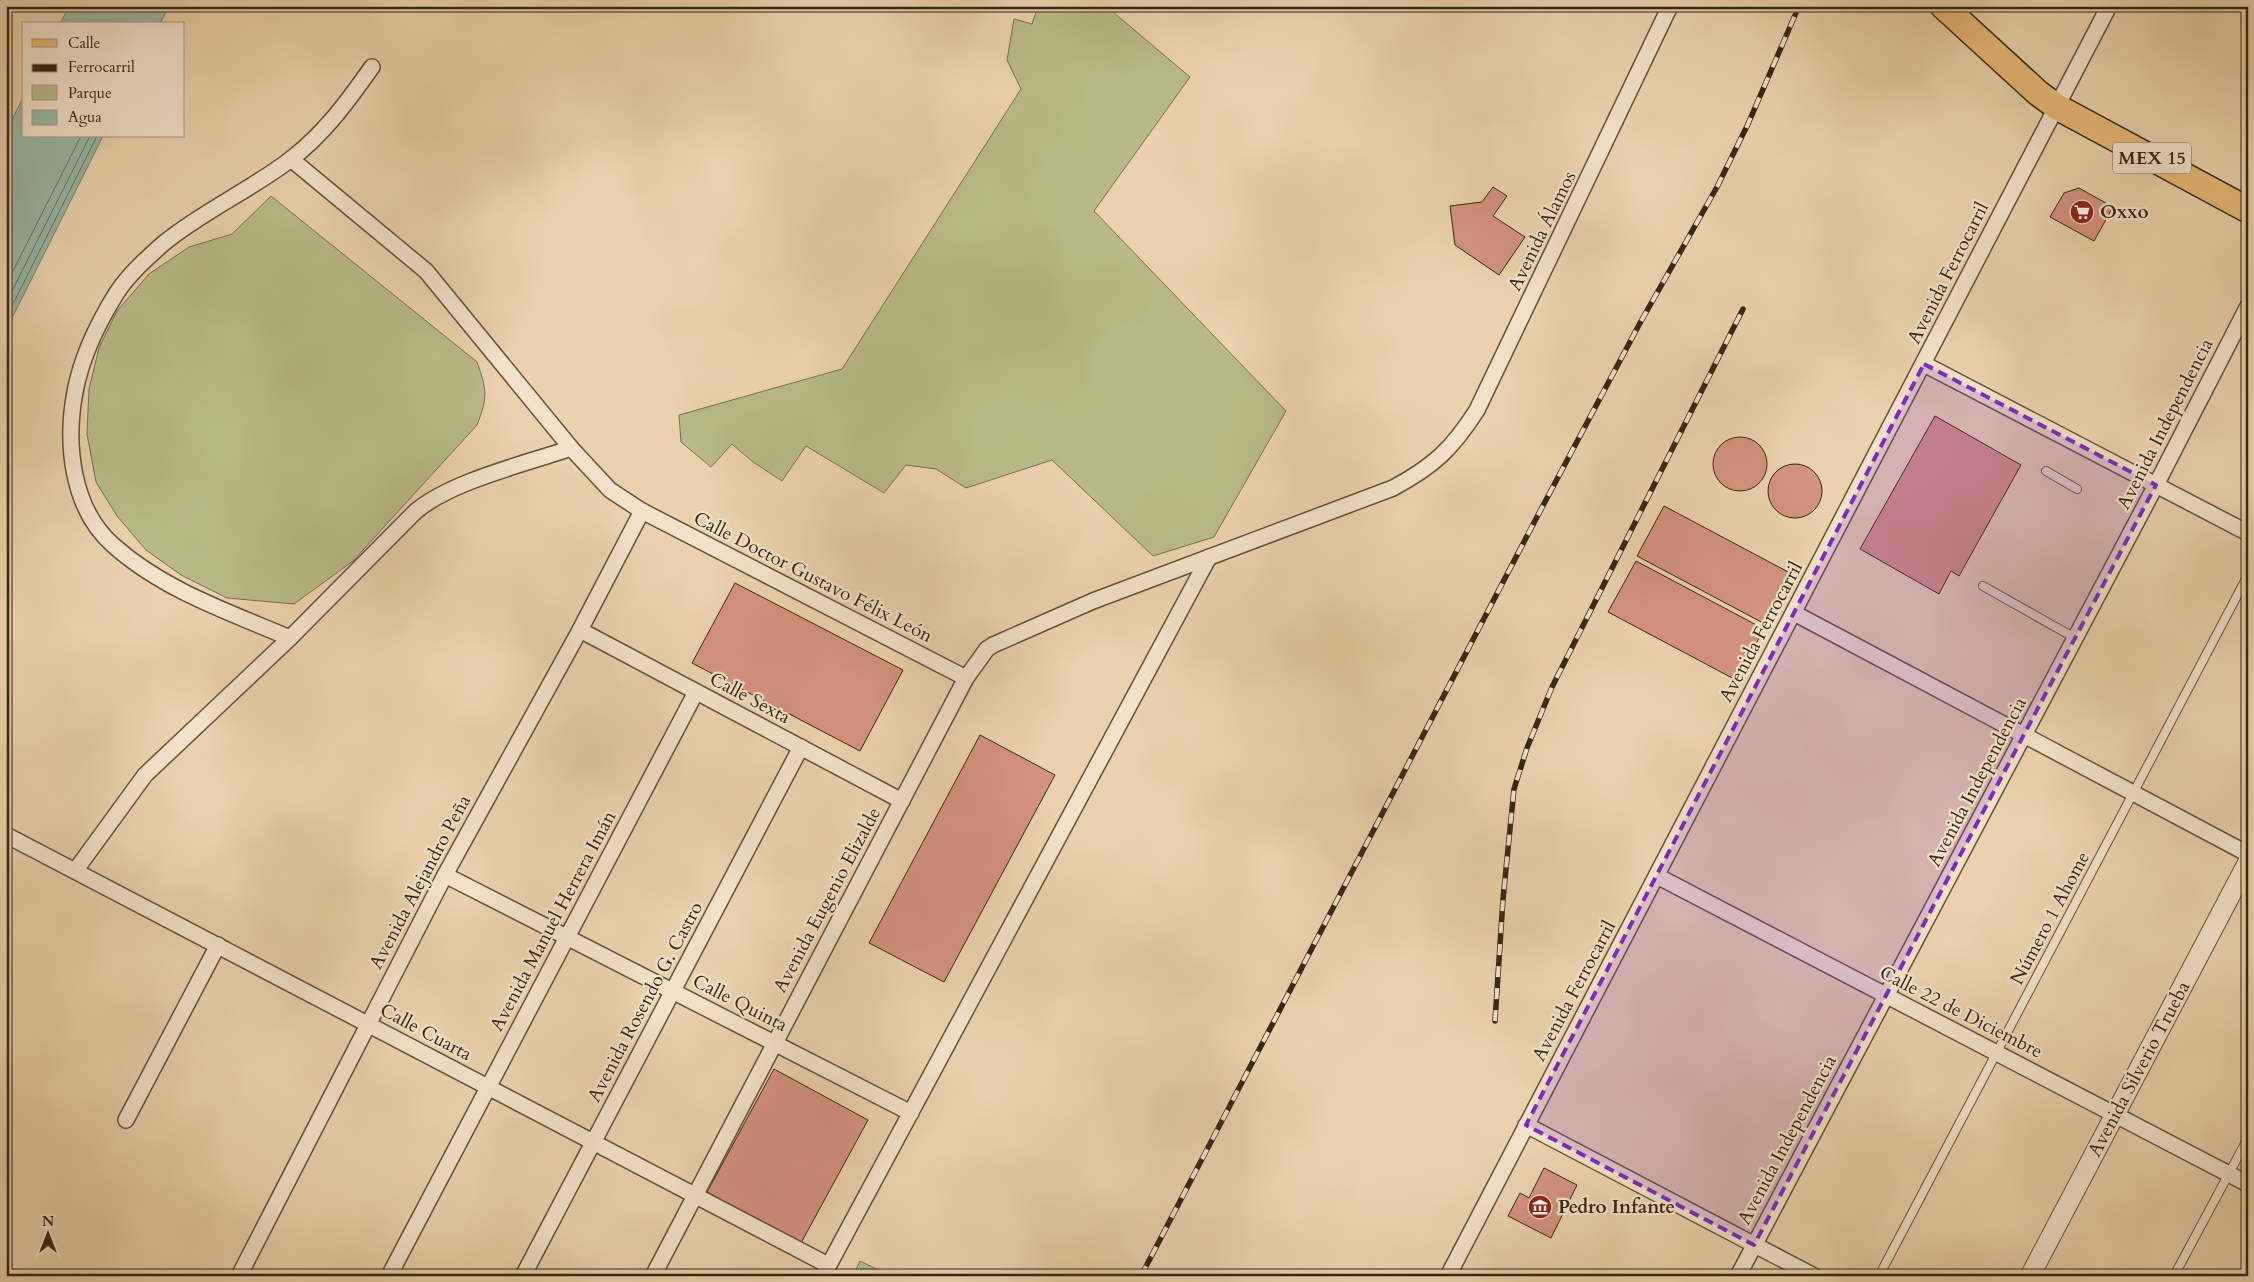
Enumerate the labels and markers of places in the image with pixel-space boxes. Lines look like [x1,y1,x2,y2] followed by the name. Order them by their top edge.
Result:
[2069,199,2095,225] supermarket icon: Oxxo
[2100,199,2149,225] place label: Oxxo
[1527,1194,1553,1220] museum icon: Pedro Infante
[1558,1194,1675,1220] place label: Pedro Infante

